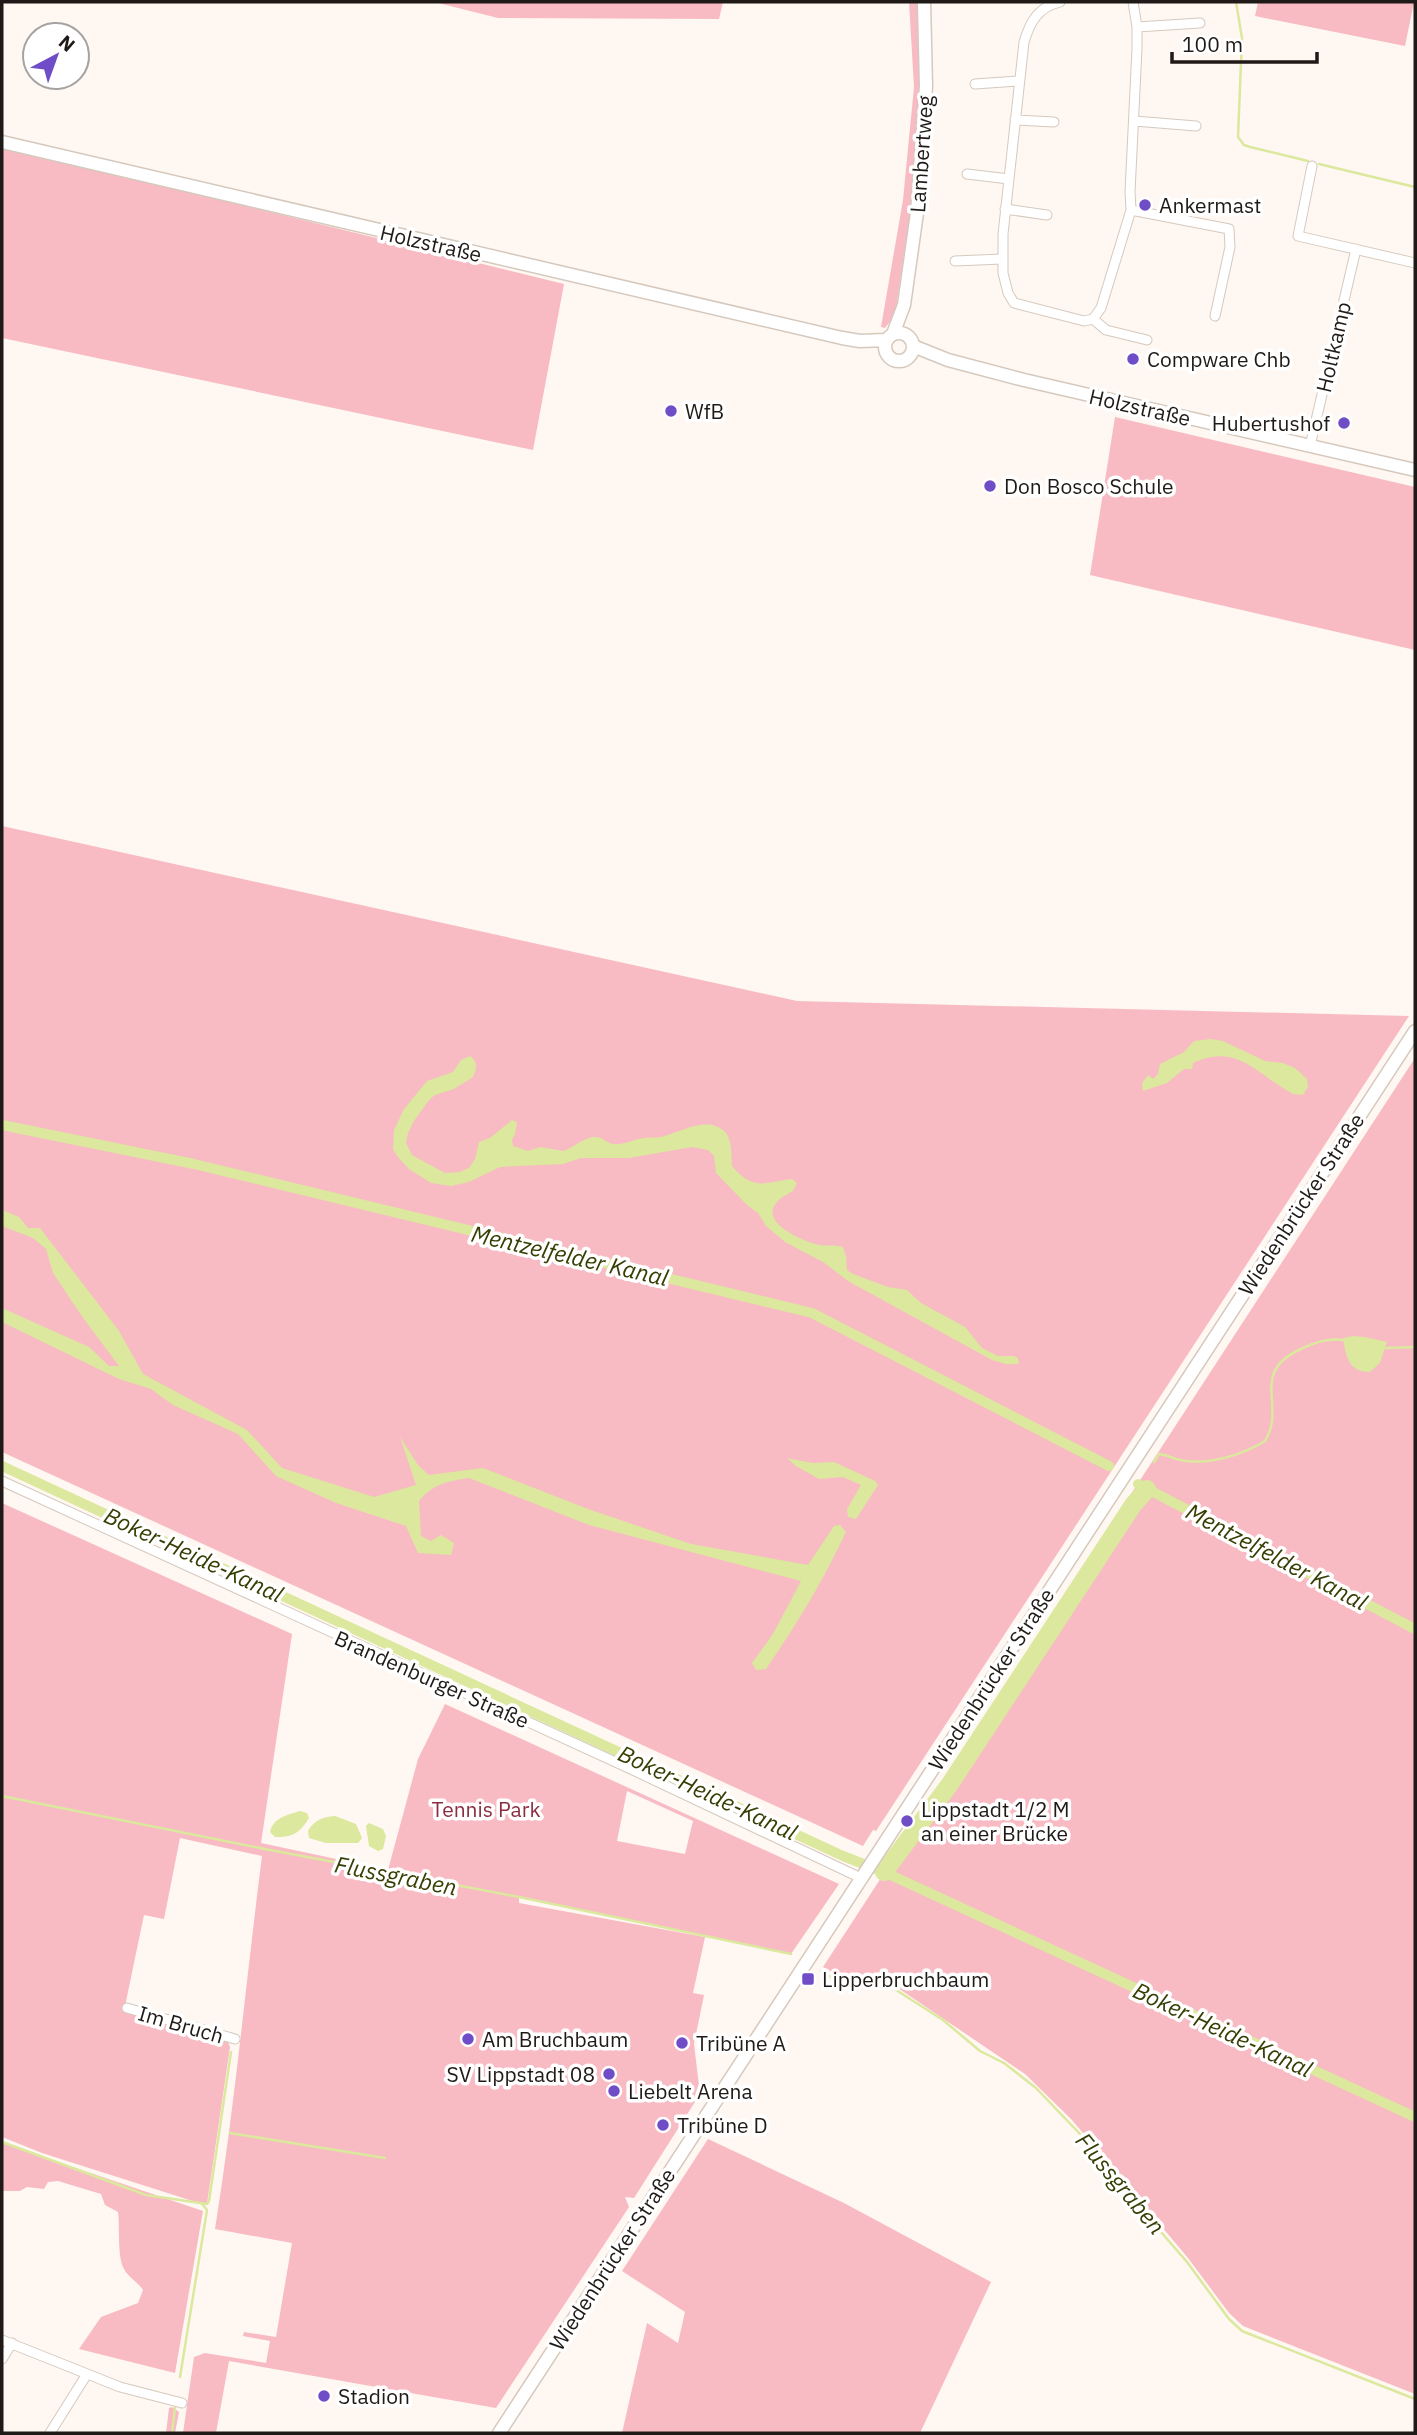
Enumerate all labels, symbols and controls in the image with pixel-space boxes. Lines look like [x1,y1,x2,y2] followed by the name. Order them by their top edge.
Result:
[21,21,91,91] north arrow
[1172,21,1317,65] scale bar
[54,30,80,57] text: N
[1182,30,1243,58] text: 100 m
[903,94,939,214] street label: Lambertweg
[1159,191,1261,219] place label: Ankermast
[1137,197,1153,213] marker: Ankermast
[378,218,484,268] street label: Holzstraße
[1309,299,1357,395] street label: Holtkamp
[1147,345,1291,373] place label: Compware Chb
[1125,351,1141,367] marker: Compware Chb
[1087,382,1193,432] street label: Holzstraße
[685,397,724,425] place label: WfB
[663,403,679,419] marker: WfB
[1212,409,1330,437] place label: Hubertushof
[1336,415,1352,431] marker: Hubertushof
[1004,472,1173,500] place label: Don Bosco Schule
[982,478,998,494] marker: Don Bosco Schule
[1232,1108,1370,1300] street label: Wiedenbrücker Straße
[469,1218,672,1292] water label: Mentzelfelder Kanal
[1181,1496,1374,1617] water label: Mentzelfelder Kanal
[100,1499,289,1609] water label: Boker-Heide-Kanal
[922,1583,1060,1775] street label: Wiedenbrücker Straße
[330,1624,534,1734] street label: Brandenburger Straße
[614,1737,803,1847] water label: Boker-Heide-Kanal
[432,1795,540,1823] park label: Tennis Park
[921,1795,1070,1847] place label: Lippstadt 1/2 M an einer Brücke
[899,1813,915,1829] marker: Lippstadt 1/2 M an einer Brücke
[332,1848,460,1902] water label: Flussgraben
[822,1965,989,1993] place label: Lipperbruchbaum
[800,1971,816,1987] marker: Lipperbruchbaum
[1129,1974,1318,2084] water label: Boker-Heide-Kanal
[135,1998,227,2050] street label: Im Bruch
[482,2025,628,2053] place label: Am Bruchbaum
[696,2029,786,2057] place label: Tribüne A
[460,2031,476,2047] marker: Am Bruchbaum
[674,2035,690,2051] marker: Tribüne A
[447,2060,595,2088] place label: SV Lippstadt 08
[601,2066,617,2082] marker: SV Lippstadt 08
[628,2077,753,2105] place label: Liebelt Arena
[606,2083,622,2099] marker: Liebelt Arena
[677,2111,768,2139] place label: Tribüne D
[655,2117,671,2133] marker: Tribüne D
[1070,2126,1172,2240] water label: Flussgraben
[543,2163,681,2355] street label: Wiedenbrücker Straße
[338,2382,410,2410] place label: Stadion
[316,2388,332,2404] marker: Stadion

